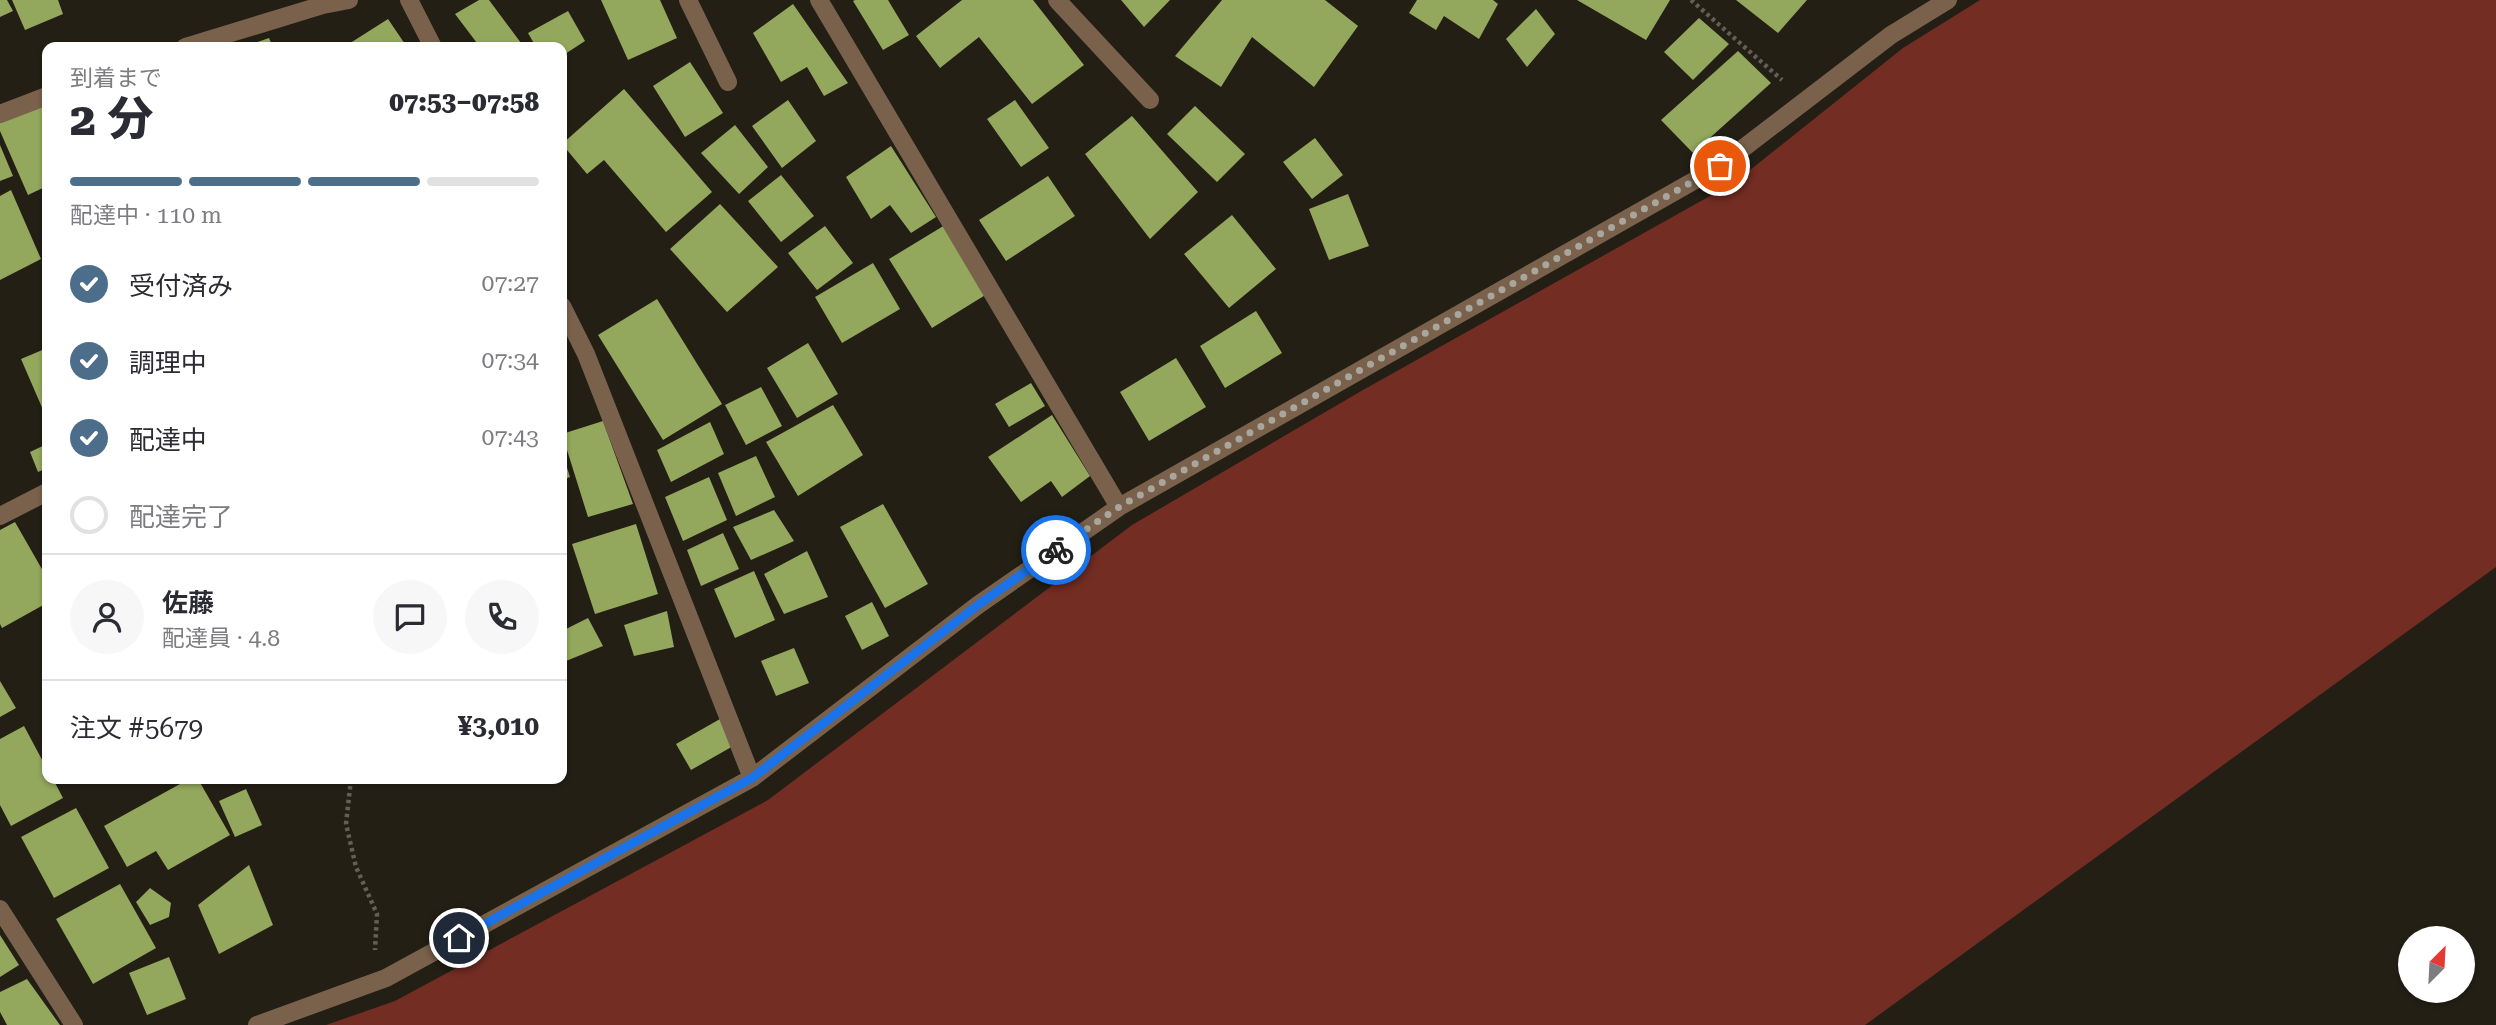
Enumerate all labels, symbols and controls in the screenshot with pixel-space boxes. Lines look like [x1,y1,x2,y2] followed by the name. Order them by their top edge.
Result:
[70,65,162,92] text: 到着まで
[389,87,539,117] text: 07:53–07:58
[70,92,153,146] text: 2 分
[1690,136,1750,196] pin
[1701,147,1739,185] icon: bag
[70,202,222,229] text: 配達中 · 110 m
[70,265,108,303] icon: check
[482,270,539,297] text: 07:27
[129,271,233,301] text: 受付済み
[70,342,108,380] icon: check
[482,347,539,374] text: 07:34
[129,348,207,378] text: 調理中
[70,419,108,457] icon: check
[482,424,539,451] text: 07:43
[129,425,207,455] text: 配達中
[129,502,233,532] text: 配達完了
[1021,515,1091,585] courier
[1037,531,1075,569] icon: bike
[70,580,144,654] button: person
[373,580,447,654] button: chat
[465,580,539,654] button: phone
[162,588,214,618] text: 佐藤
[162,625,280,652] text: 配達員 · 4.8
[458,711,539,741] text: ¥3,010
[70,713,203,743] text: 注文 #5679
[429,908,489,968] pin
[440,919,478,957] icon: home
[2398,926,2474,1003] north arrow
[2398,926,2475,1003] map controls

